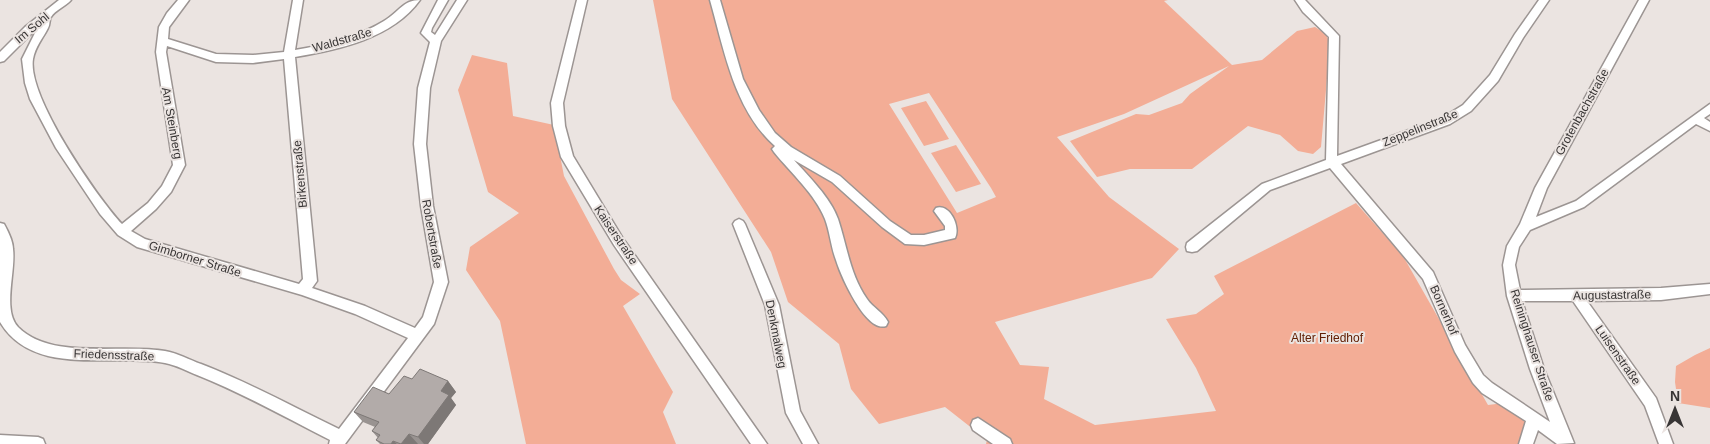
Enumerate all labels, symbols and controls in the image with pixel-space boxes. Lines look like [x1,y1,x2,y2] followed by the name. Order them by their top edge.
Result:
[12,10,52,46] street label: Im Sohl
[311,25,374,55] street label: Waldstraße
[1552,66,1612,158] street label: Grotenbachstraße
[159,86,185,160] street label: Am Steinberg
[1380,106,1460,149] street label: Zeppelinstraße
[290,139,310,208] street label: Birkenstraße
[419,198,445,270] street label: Robertstraße
[591,203,641,267] street label: Kaiserstraße
[147,238,243,280] street label: Gimborner Straße
[1427,283,1461,338] street label: Bornerhof
[1507,287,1557,403] street label: Reininghauser Straße
[1573,287,1651,303] street label: Augustastraße
[763,299,789,369] street label: Denkmalweg
[1592,323,1644,388] street label: Luisenstraße
[1291,331,1364,345] park label: Alter Friedhof
[73,347,155,363] street label: Friedensstraße
[1650,384,1700,434] north arrow
[1670,388,1680,404] text: N

